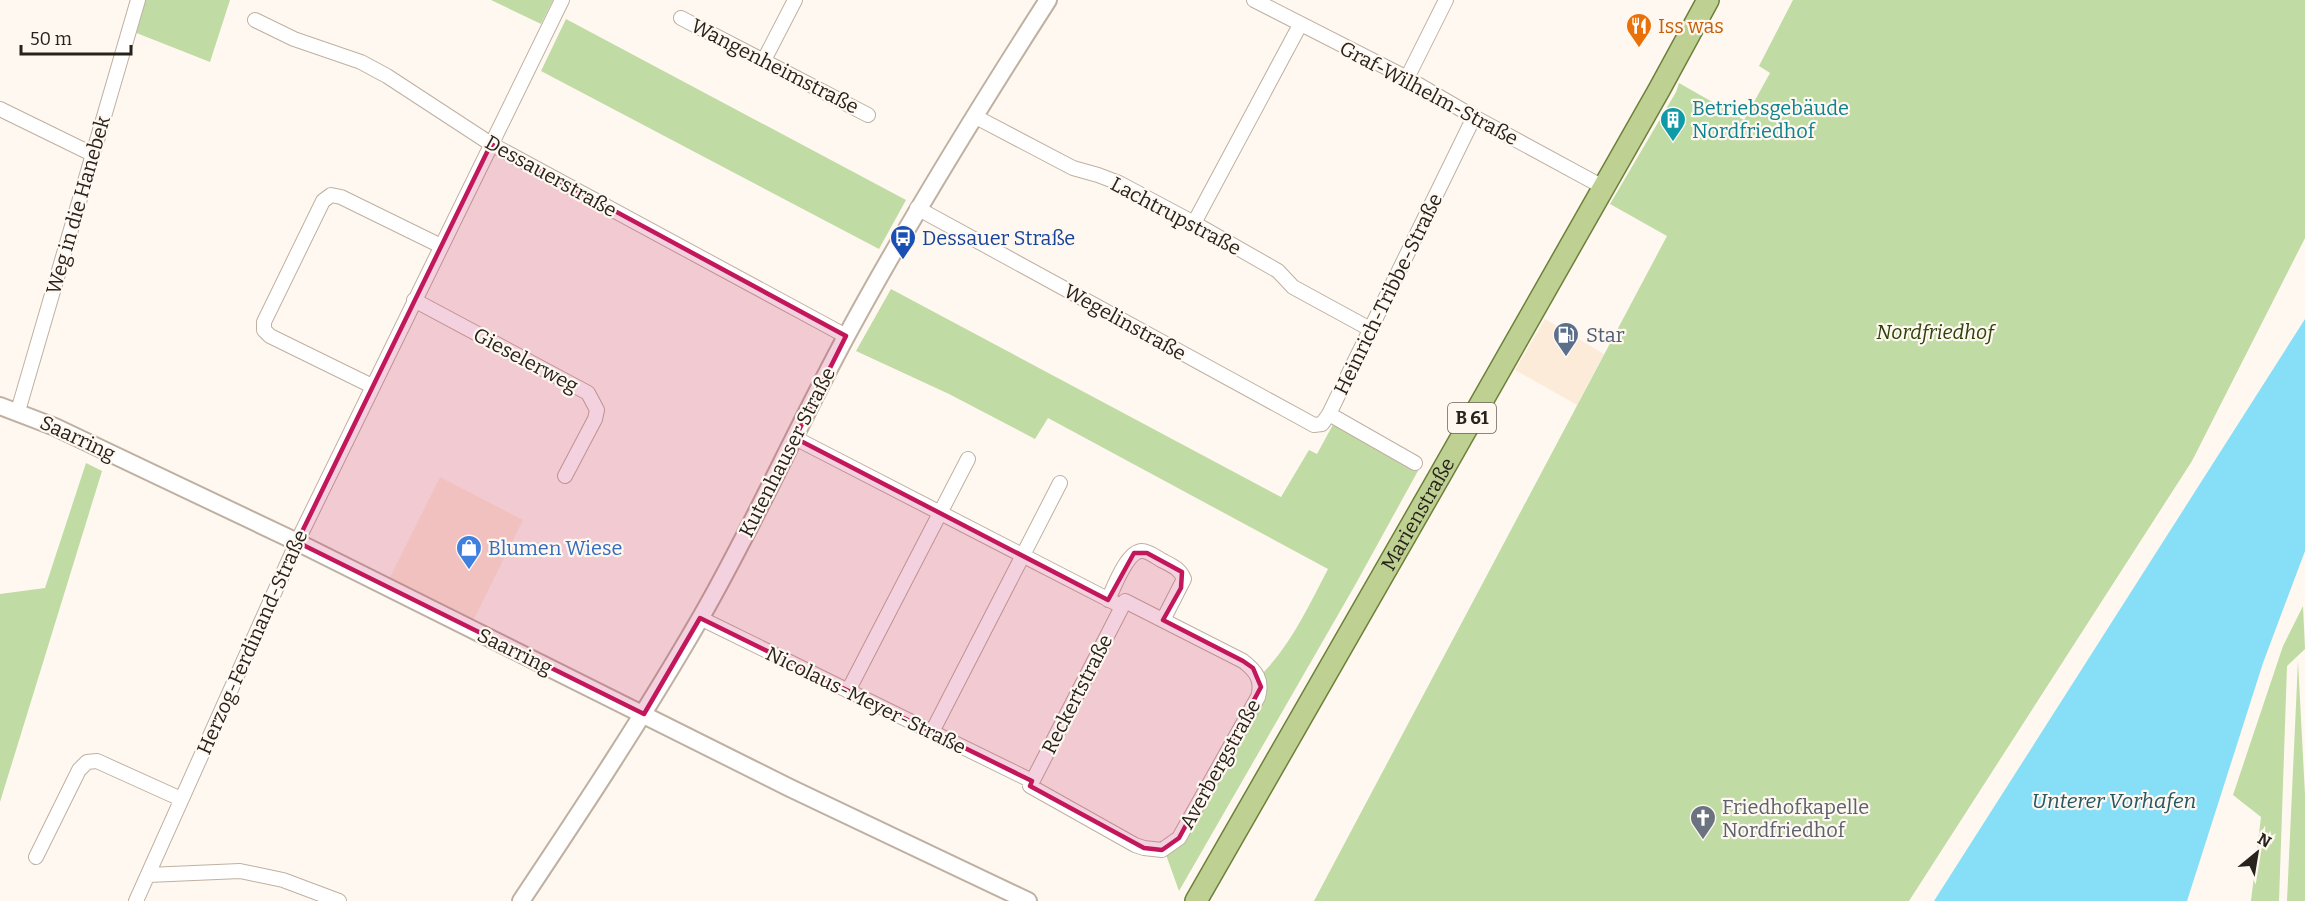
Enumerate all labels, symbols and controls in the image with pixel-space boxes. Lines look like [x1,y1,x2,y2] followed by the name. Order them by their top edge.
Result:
[1624,11,1654,49] restaurant icon: Iss was
[687,13,863,119] street label: Wangenheimstraße
[1658,14,1724,38] place label: Iss was
[21,18,130,56] scale bar
[30,28,72,50] text: 50 m
[1336,36,1522,150] street label: Graf-Wilhelm-Straße
[1692,96,1849,143] place label: Betriebsgebäude Nordfriedhof
[1658,105,1688,143] building icon: Betriebsgebäude Nordfriedhof
[41,112,115,297] street label: Weg in die Hanebek
[481,130,621,222] street label: Dessauerstraße
[1107,172,1245,260] street label: Lachtrupstraße
[1329,189,1447,399] street label: Heinrich-Tribbe-Straße
[888,223,918,261] bus stop icon: Dessauer Straße
[922,226,1075,250] place label: Dessauer Straße
[1060,279,1190,365] street label: Wegelinstraße
[1551,320,1581,358] fuel station icon: Star
[1876,320,1996,345] park label: Nordfriedhof
[469,322,583,398] street label: Gieselerweg
[1586,323,1625,347] place label: Star
[734,363,840,541] street label: Kutenhauser Straße
[1448,403,1496,433] road number: B 61
[37,410,119,466] street label: Saarring
[1376,453,1460,575] street label: Marienstraße
[192,526,312,758] street label: Herzog-Ferdinand-Straße
[454,533,484,571] shop icon: Blumen Wiese
[488,536,622,560] place label: Blumen Wiese
[474,623,556,679] street label: Saarring
[1037,630,1117,758] street label: Reckertstraße
[762,641,970,759] street label: Nicolaus-Meyer-Straße
[1174,695,1266,833] street label: Averbergstraße
[2032,788,2196,814] water label: Unterer Vorhafen
[1722,795,1869,842] place label: Friedhofkapelle Nordfriedhof
[1688,803,1718,841] church icon: Friedhofkapelle Nordfriedhof
[2227,823,2287,883] north arrow
[2254,829,2274,852] text: N

